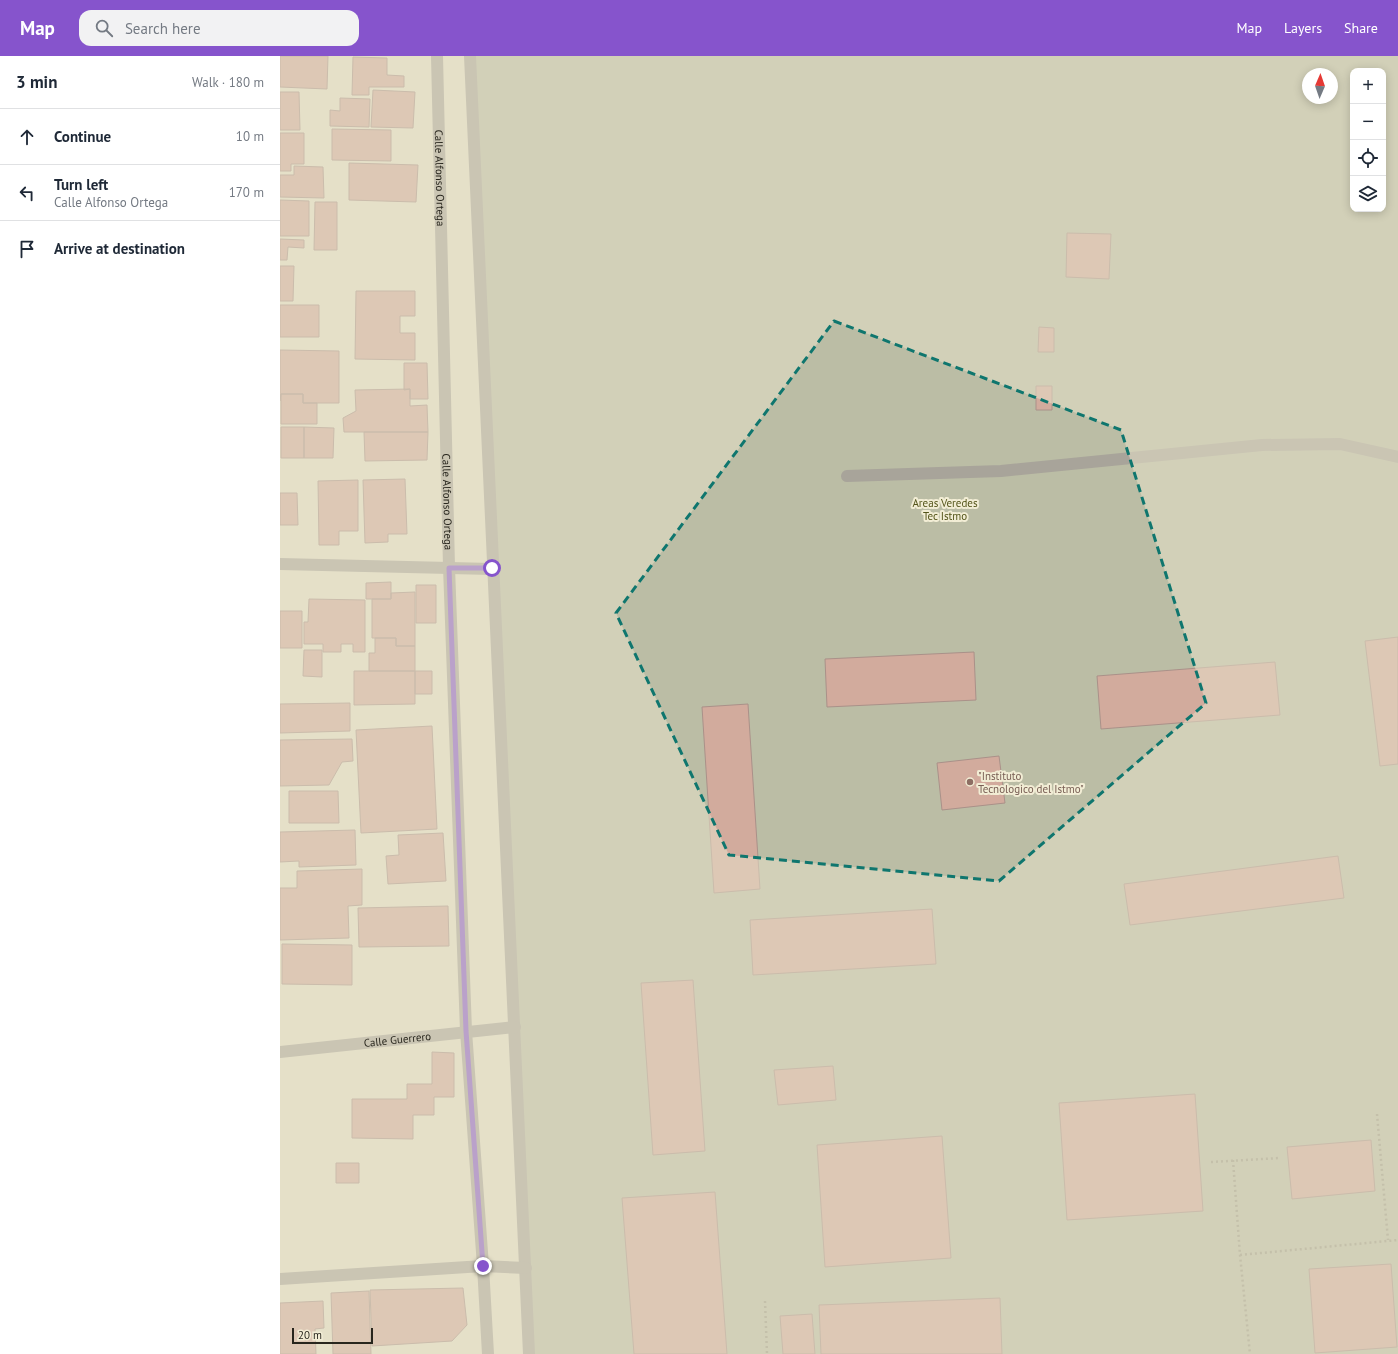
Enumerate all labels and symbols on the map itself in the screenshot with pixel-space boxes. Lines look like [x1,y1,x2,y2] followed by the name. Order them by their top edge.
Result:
[1302,68,1338,104] north arrow
[432,129,448,226] street label: Calle Alfonso Ortega
[439,453,456,550] street label: Calle Alfonso Ortega
[912,496,978,523] park label: Areas Veredes Tec Istmo
[483,559,501,577] route start
[978,769,1084,796] place label: "Instituto Tecnologico del Istmo"
[965,777,975,787] marker: "Instituto Tecnologico del Istmo"
[363,1029,432,1050] street label: Calle Guerrero
[474,1257,492,1275] route end
[292,1326,373,1345] scale bar

